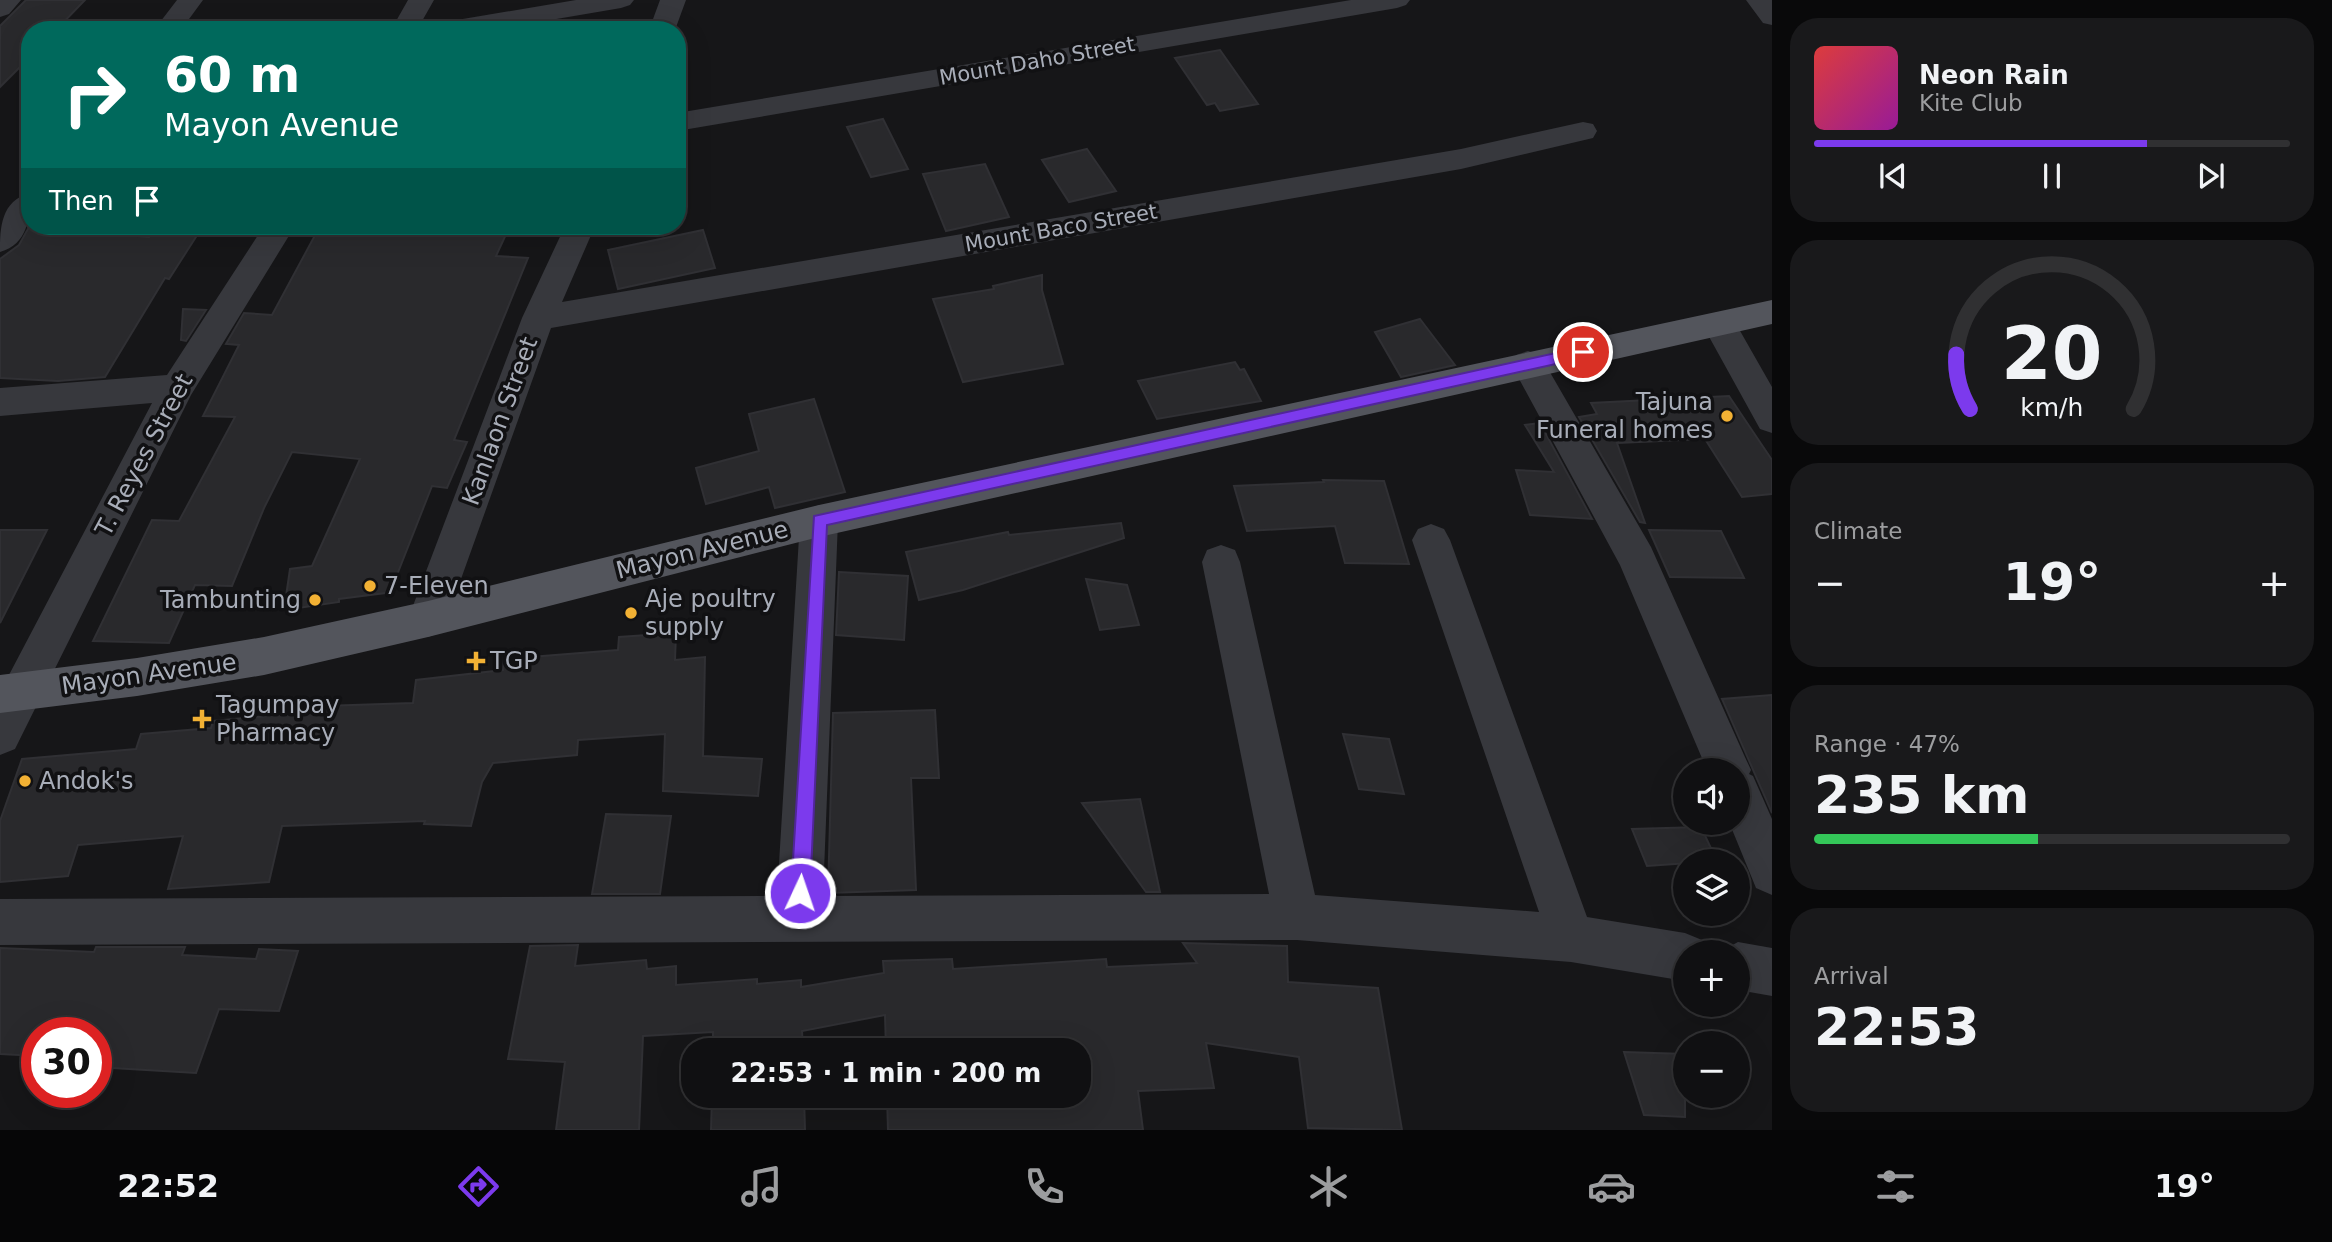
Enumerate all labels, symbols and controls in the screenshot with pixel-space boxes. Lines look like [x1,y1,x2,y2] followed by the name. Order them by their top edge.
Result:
[937,32,1137,90] street label: Mount Daho Street
[164,47,300,104] text: 60 m
[49,49,140,140] icon: right
[1919,60,2069,90] text: Neon Rain
[1919,90,2023,116] text: Kite Club
[164,106,399,144] text: Mayon Avenue
[1874,157,1912,195] icon: previous
[2033,157,2071,195] icon: pause
[2192,157,2230,195] icon: next
[128,182,166,220] icon: arrive
[49,186,114,216] text: Then
[963,199,1159,257] street label: Mount Baco Street
[2001,311,2103,396] text: 20
[1553,322,1613,382] pin
[457,333,543,509] street label: Kanlaon Street
[1564,333,1602,371] icon: arrive
[89,369,198,542] street label: T. Reyes Street
[1536,388,1713,444] place label: Tajuna Funeral homes
[2020,392,2084,421] text: km/h
[1719,408,1735,424] marker: Tajuna Funeral homes
[613,515,791,585] street label: Mayon Avenue
[1814,518,1903,544] text: Climate
[2003,552,2101,612] text: 19°
[1814,561,1846,605] text: −
[2258,561,2290,605] text: +
[384,572,489,600] place label: 7-Eleven
[362,578,378,594] marker: 7-Eleven
[645,585,776,641] place label: Aje poultry supply
[159,586,301,614] place label: Tambunting
[307,592,323,608] marker: Tambunting
[623,605,639,621] marker: Aje poultry supply
[489,647,538,675] place label: TGP
[60,648,238,700] street label: Mayon Avenue
[468,653,484,669] marker: TGP
[215,691,339,747] place label: Tagumpay Pharmacy
[194,711,210,727] marker: Tagumpay Pharmacy
[1814,731,1960,757] text: Range · 47%
[1673,758,1750,1108] map controls
[1673,758,1750,835] button: sound
[1814,765,2029,825] text: 235 km
[39,767,134,795] place label: Andok's
[17,773,33,789] marker: Andok's
[1673,849,1750,926] button: layers
[763,856,837,930] position arrow
[1673,940,1750,1017] button: +
[1814,963,1889,989] text: Arrival
[1814,997,1980,1057] text: 22:53
[21,1017,112,1108] speed limit sign: 30
[1673,1031,1750,1108] button: −
[731,1058,1041,1088] text: 22:53 · 1 min · 200 m
[454,1162,503,1211] icon: directions
[737,1162,786,1211] icon: music
[1020,1162,1069,1211] icon: phone
[1304,1162,1353,1211] icon: climate
[1587,1162,1636,1211] icon: car
[1871,1162,1920,1211] icon: filters
[117,1167,219,1205] text: 22:52
[2154,1167,2215,1205] text: 19°

